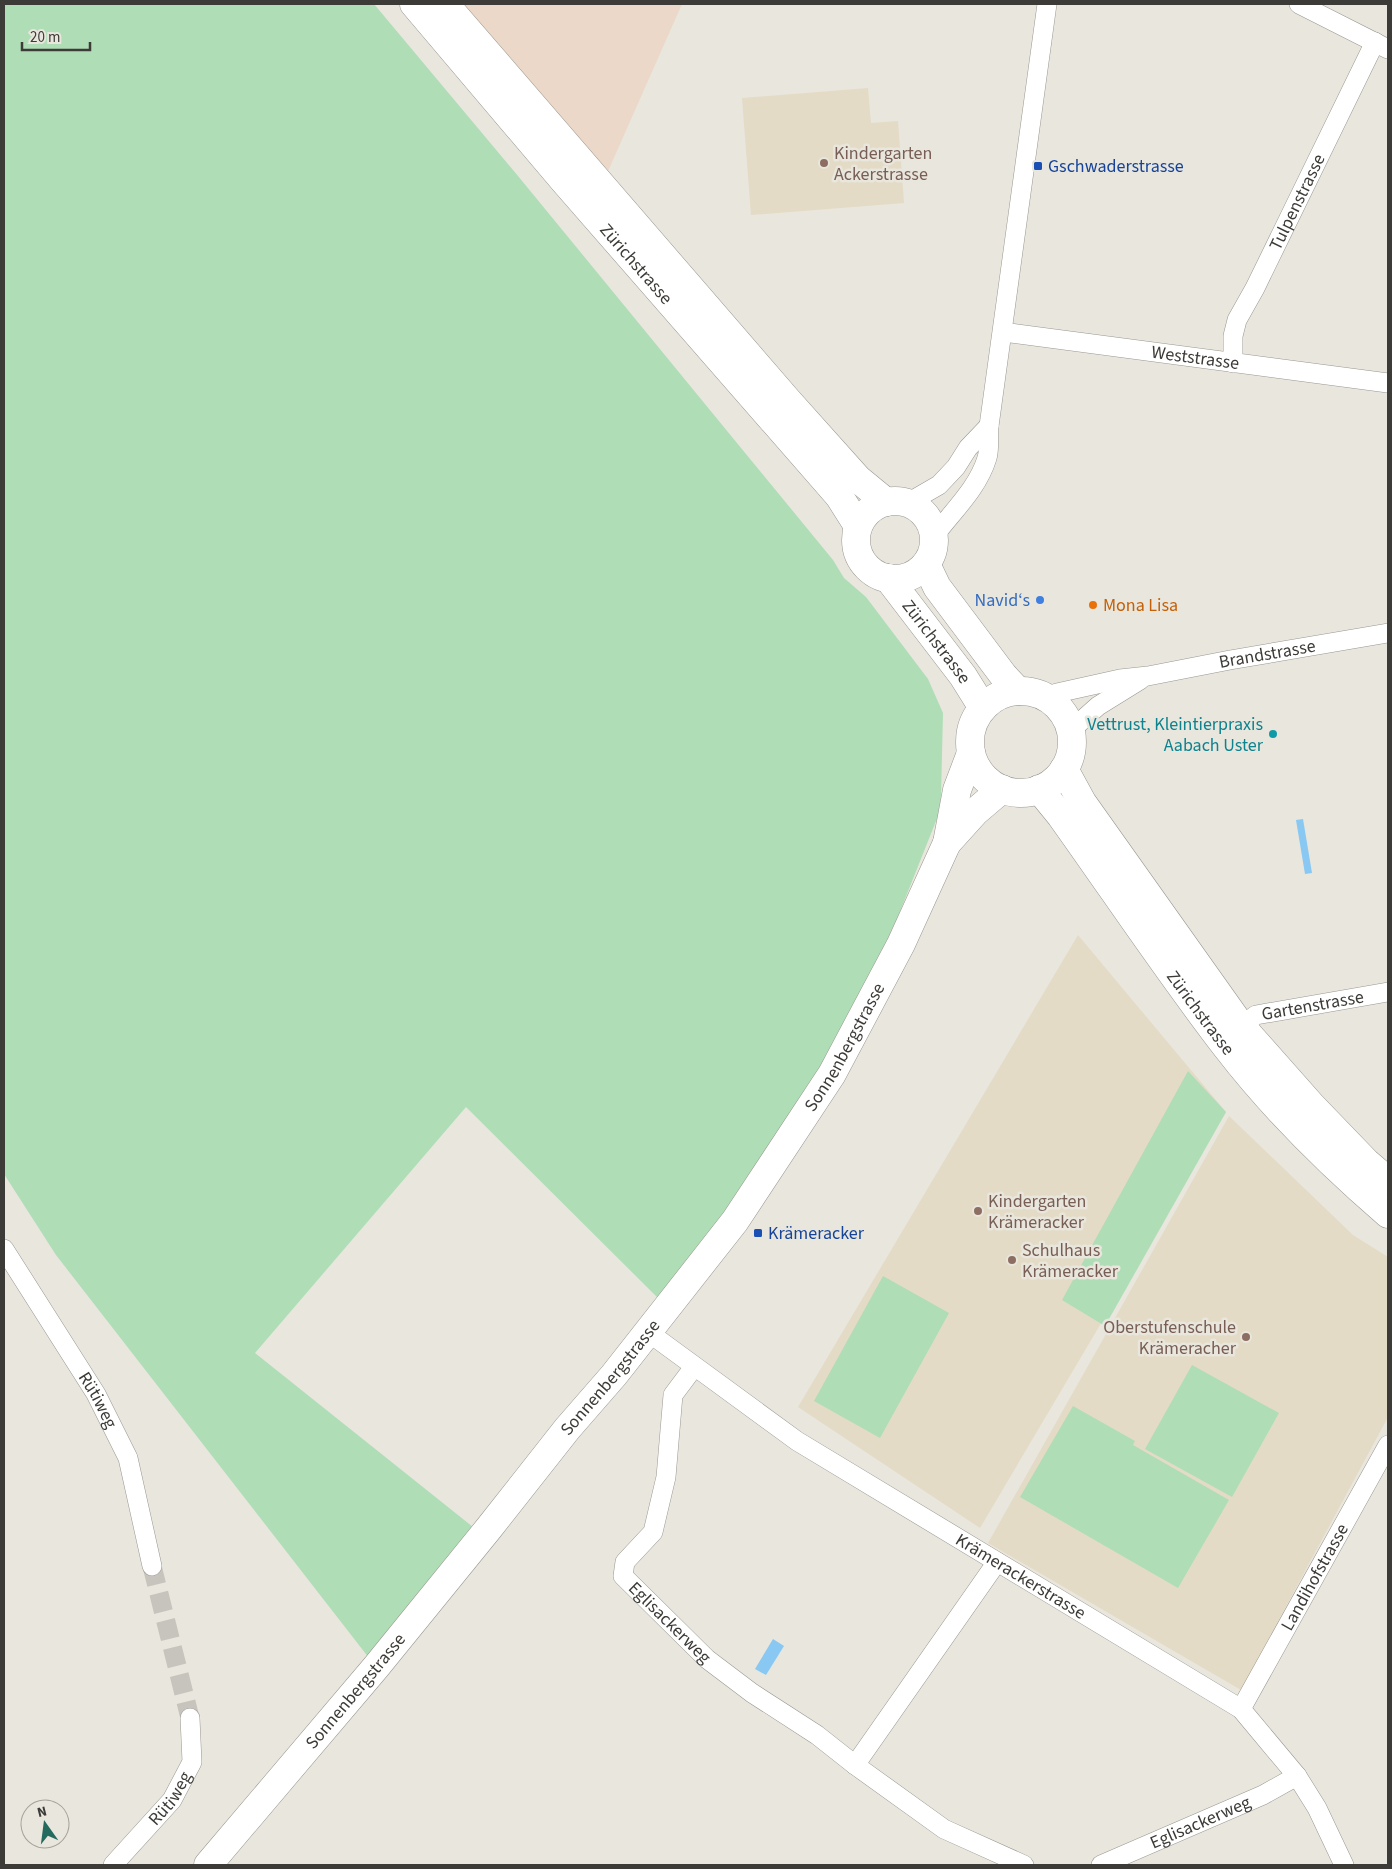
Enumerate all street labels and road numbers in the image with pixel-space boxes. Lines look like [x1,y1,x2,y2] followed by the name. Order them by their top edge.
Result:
[1263,150,1332,254] street label: Tulpenstrasse
[594,218,678,310] street label: Zürichstrasse
[1150,340,1241,376] street label: Weststrasse
[896,595,977,689] street label: Zürichstrasse
[1217,634,1317,675] street label: Brandstrasse
[1160,965,1240,1061] street label: Zürichstrasse
[799,978,891,1117] street label: Sonnenbergstrasse
[1260,984,1366,1027] street label: Gartenstrasse
[555,1314,666,1441] street label: Sonnenbergstrasse
[72,1367,123,1433] street label: Rütiweg
[1275,1519,1355,1635] street label: Landihofstrasse
[951,1527,1091,1626] street label: Krämerackerstrasse
[623,1576,717,1669] street label: Eglisackerweg
[300,1628,412,1755] street label: Sonnenbergstrasse
[143,1767,198,1831] street label: Rütiweg
[1146,1790,1255,1855] street label: Eglisackerweg

